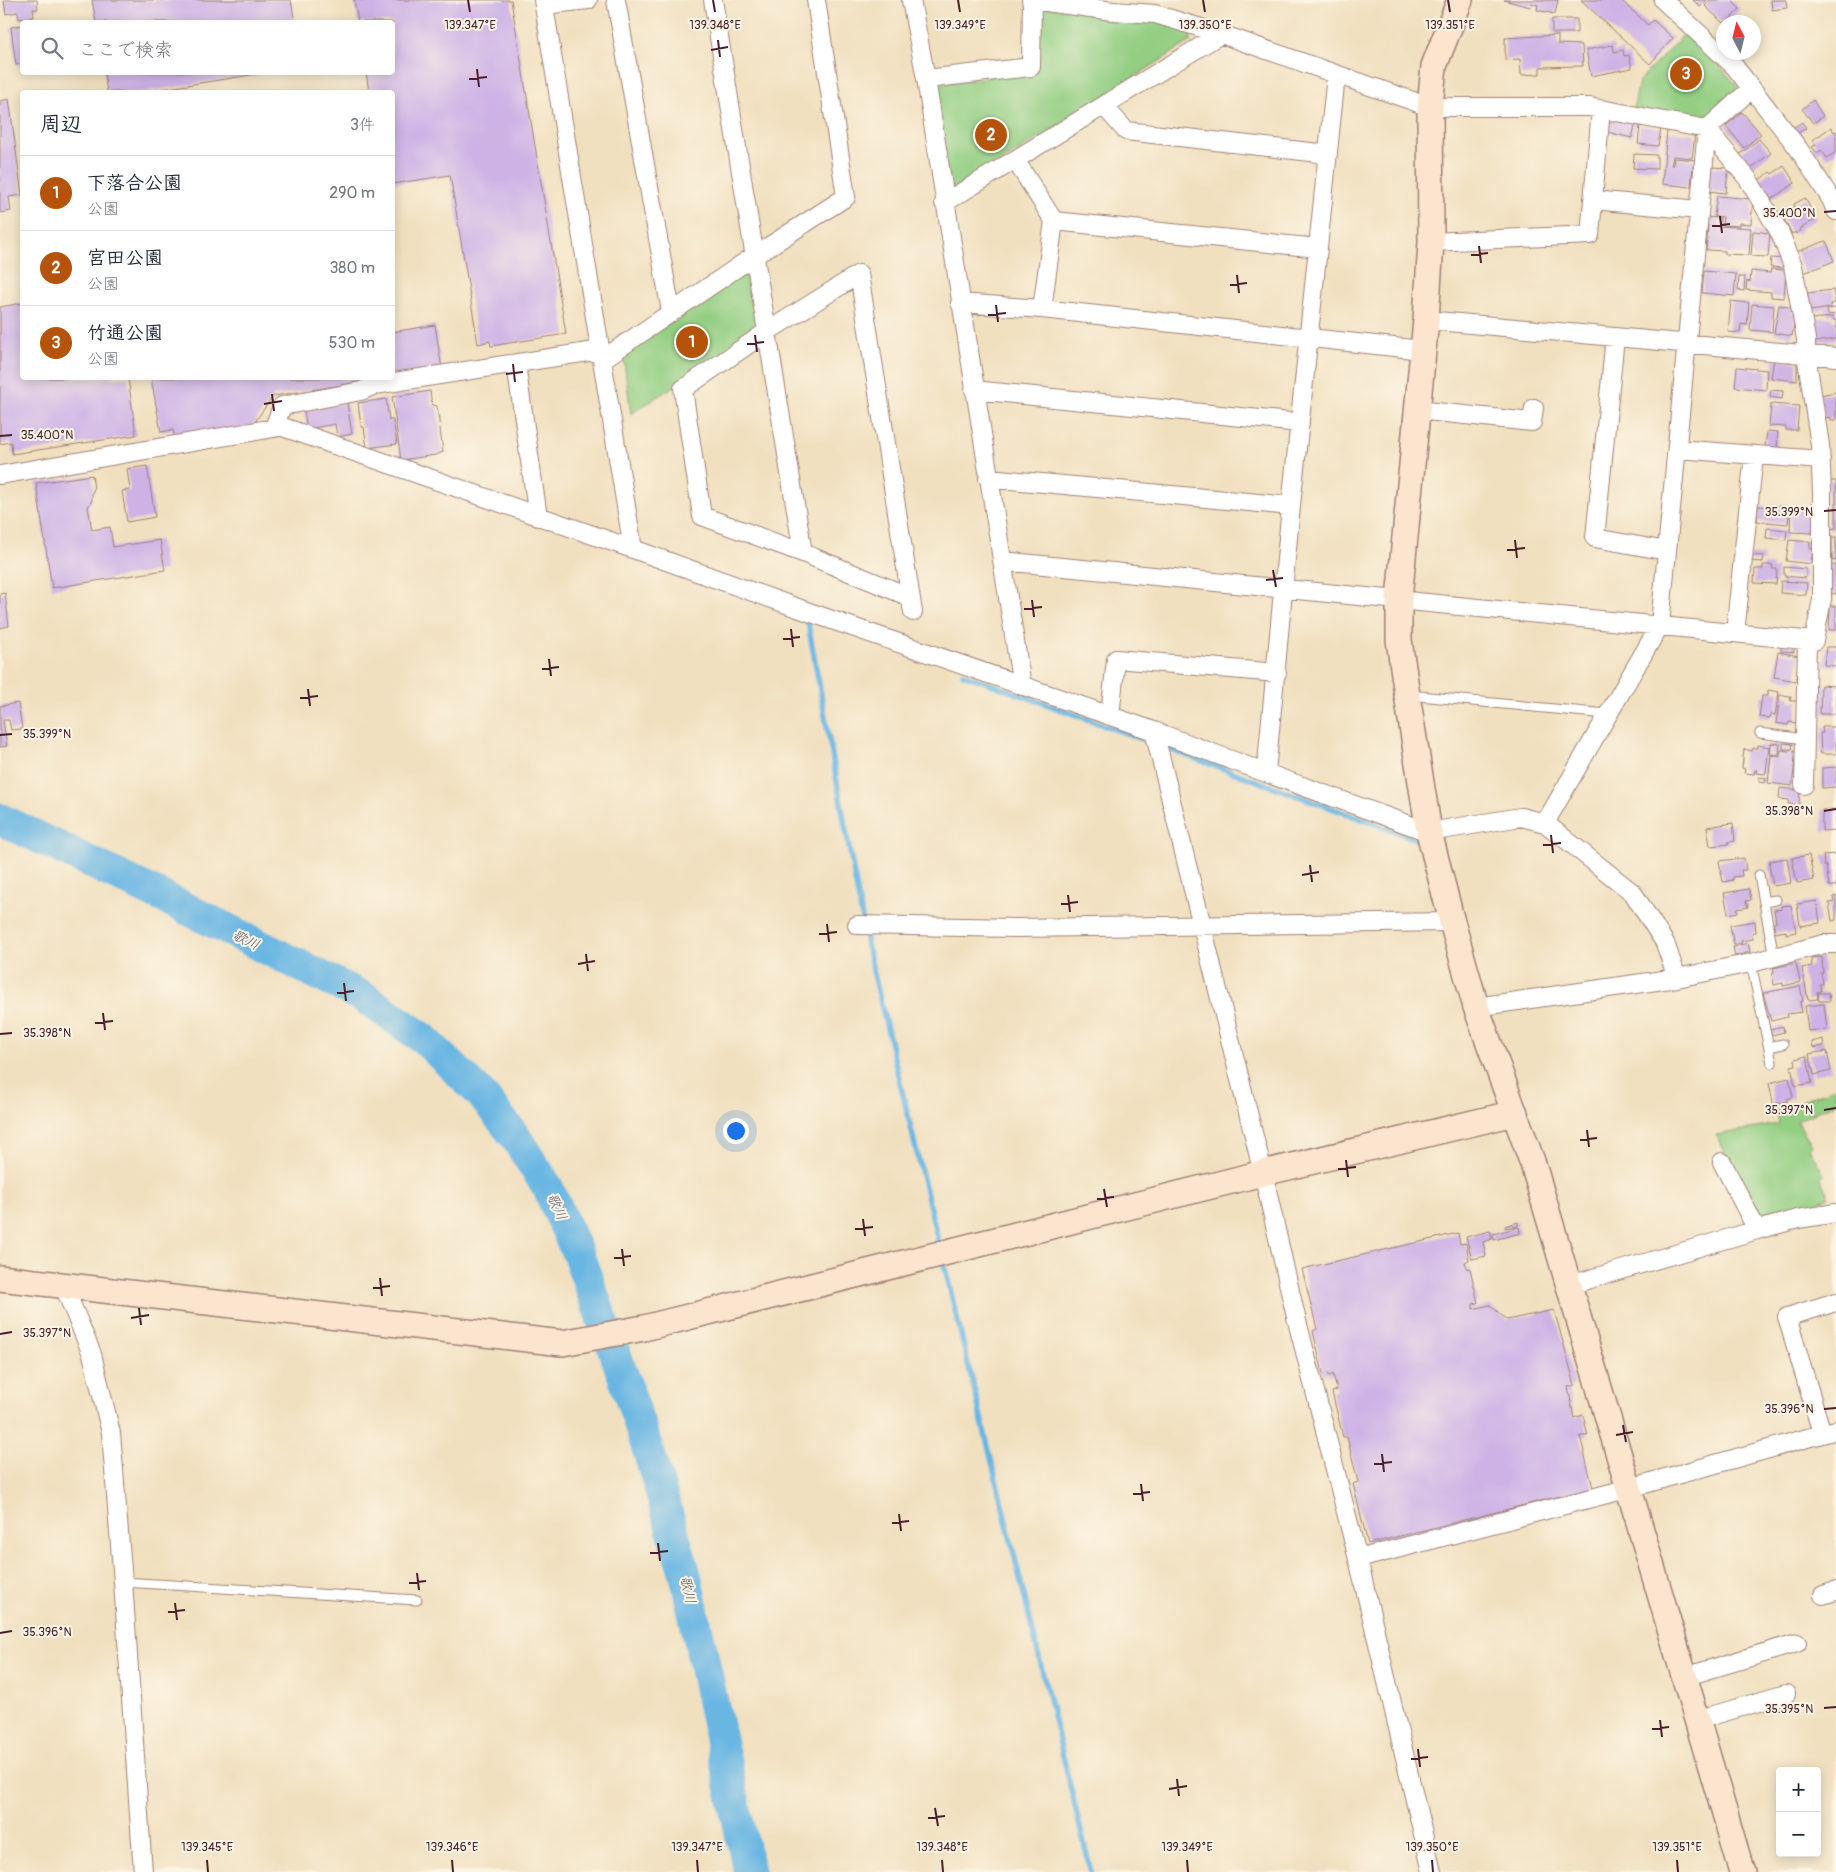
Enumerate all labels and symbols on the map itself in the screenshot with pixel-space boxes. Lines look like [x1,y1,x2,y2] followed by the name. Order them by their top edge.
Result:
[1716,15,1761,60] north arrow
[444,18,496,33] text: 139.347°E
[689,18,741,33] text: 139.348°E
[934,18,986,33] text: 139.349°E
[1178,18,1232,33] text: 139.350°E
[1425,18,1475,33] text: 139.351°E
[1670,55,1702,93] pin: 3
[975,116,1007,154] pin: 2
[1763,206,1815,221] text: 35.400°N
[676,323,708,361] pin: 1
[21,428,73,443] text: 35.400°N
[1765,505,1813,520] text: 35.399°N
[23,727,71,742] text: 35.399°N
[1765,804,1813,819] text: 35.398°N
[230,926,262,954] water label: 歌川
[23,1026,71,1041] text: 35.398°N
[1765,1103,1813,1118] text: 35.397°N
[723,1118,749,1144] your location
[544,1191,570,1223] water label: 歌川
[23,1326,71,1341] text: 35.397°N
[1764,1402,1814,1417] text: 35.396°N
[677,1574,699,1606] water label: 歌川
[22,1625,72,1640] text: 35.396°N
[1765,1702,1813,1717] text: 35.395°N
[181,1840,233,1855] text: 139.345°E
[426,1840,478,1855] text: 139.346°E
[671,1840,723,1855] text: 139.347°E
[916,1840,968,1855] text: 139.348°E
[1161,1840,1213,1855] text: 139.349°E
[1405,1840,1459,1855] text: 139.350°E
[1652,1840,1702,1855] text: 139.351°E

